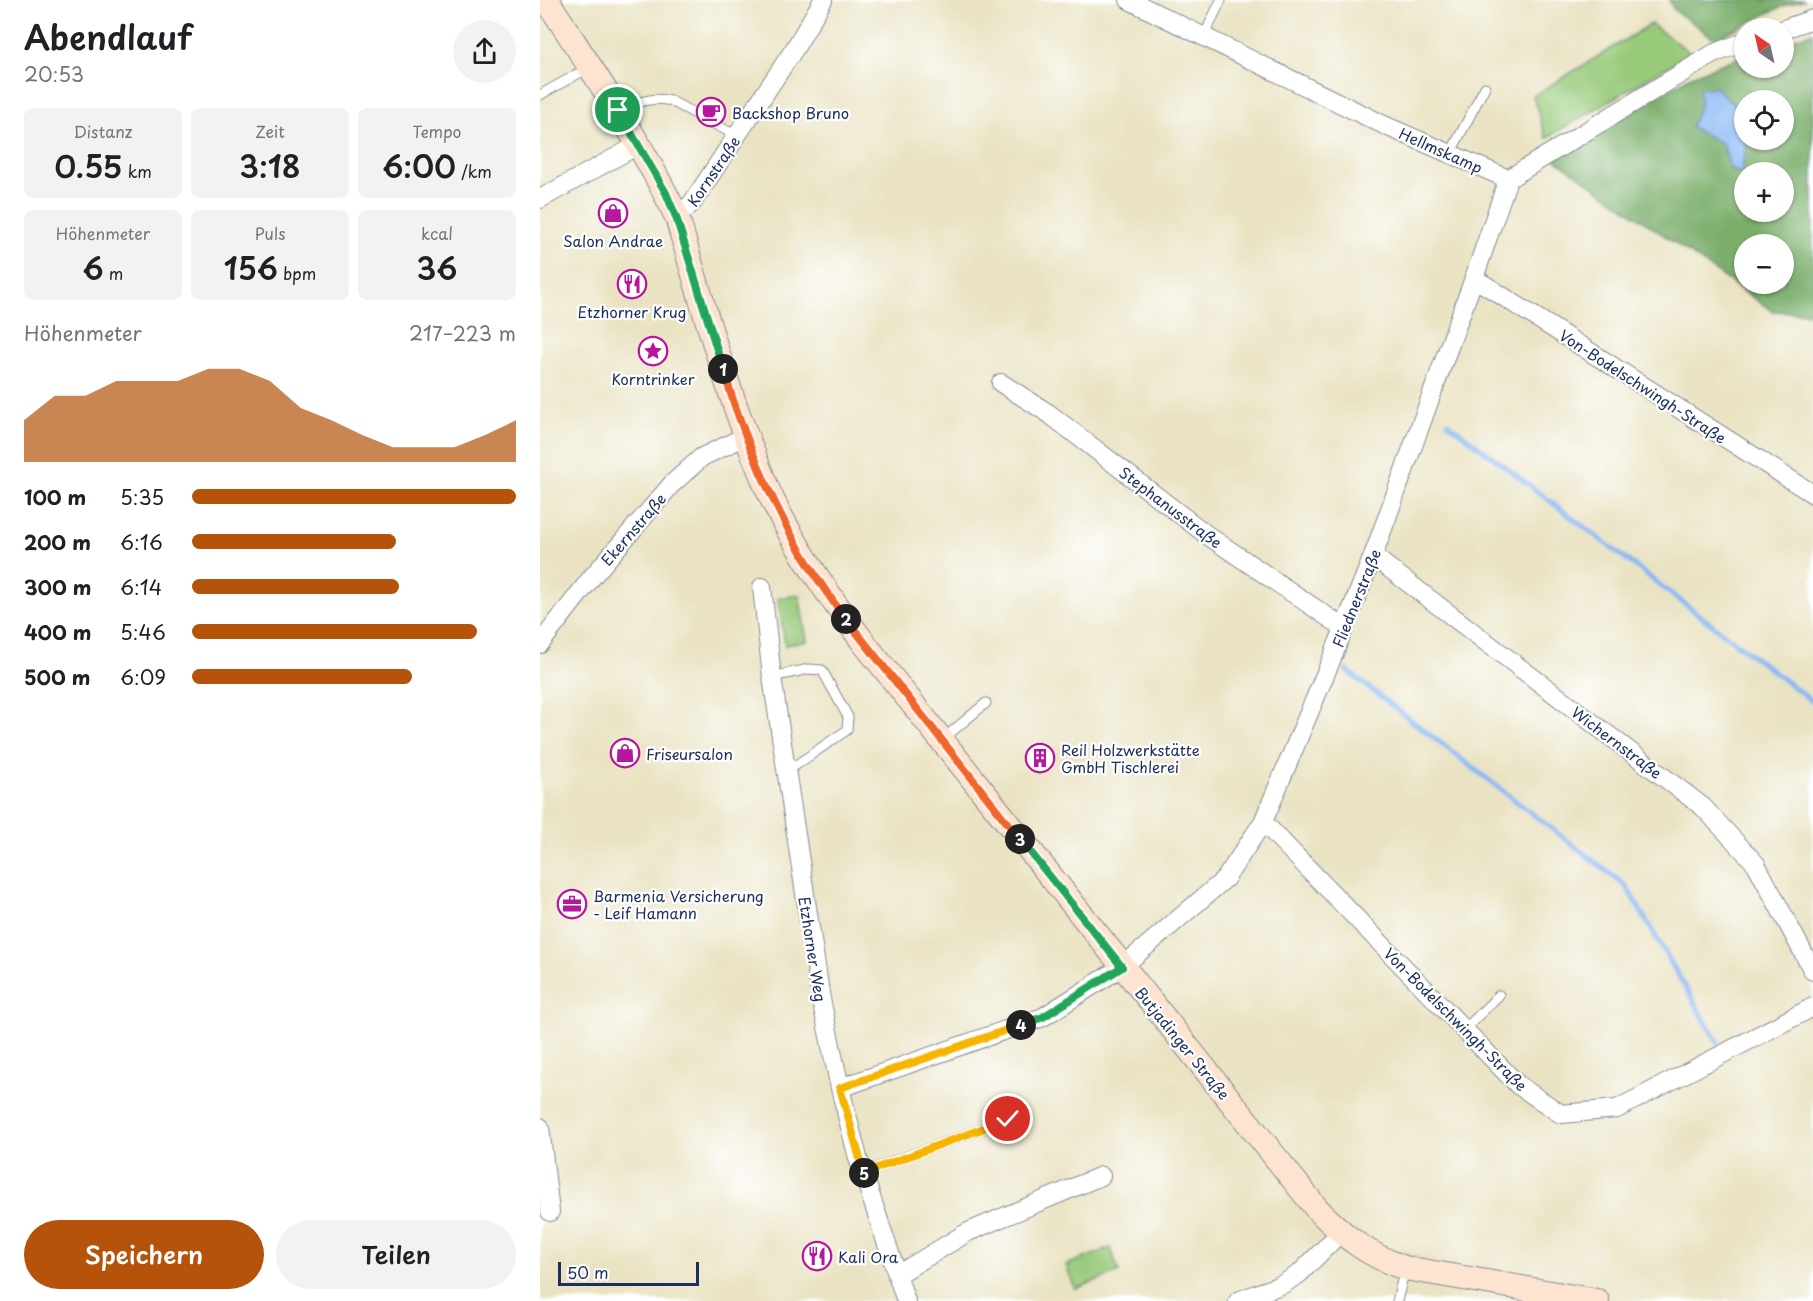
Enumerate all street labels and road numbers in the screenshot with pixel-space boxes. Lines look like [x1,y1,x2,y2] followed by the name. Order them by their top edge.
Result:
[1396,121,1486,179] street label: Hellmskamp
[681,131,745,211] street label: Kornstraße
[1555,323,1731,449] street label: Von-Bodelschwingh-Straße
[1115,461,1227,553] street label: Stephanusstraße
[595,488,671,570] street label: Ekernstraße
[1326,545,1386,651] street label: Fliednerstraße
[1567,700,1667,784] street label: Wichernstraße
[793,895,833,1003] street label: Etzhorner Weg
[1379,942,1533,1096] street label: Von-Bodelschwingh-Straße
[1130,982,1236,1104] street label: Butjadinger Straße

